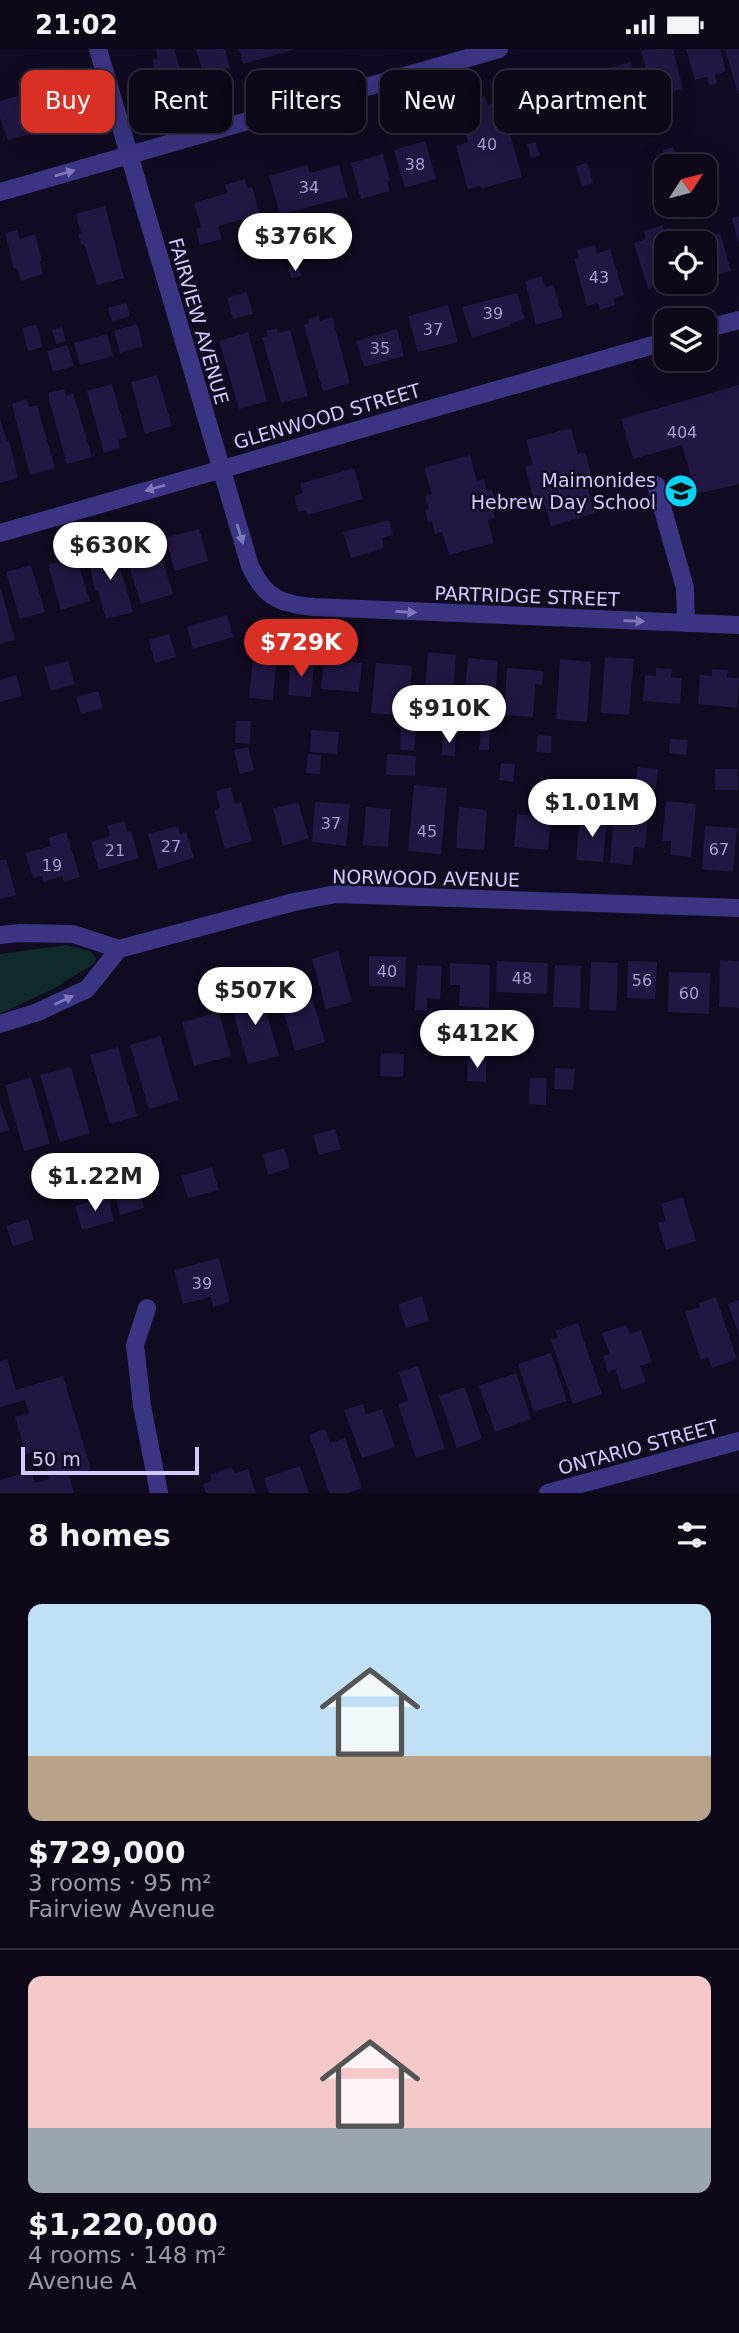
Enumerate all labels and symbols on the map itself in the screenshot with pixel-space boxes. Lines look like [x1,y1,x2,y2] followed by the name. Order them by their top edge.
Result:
[477,135,497,154] house number: 40
[654,154,718,217] north arrow
[405,155,425,174] house number: 38
[54,168,75,178] one-way arrow
[299,178,319,197] house number: 34
[246,213,344,273] pin: $376K
[165,235,233,407] street label: FAIRVIEW AVENUE
[589,268,609,287] house number: 43
[483,304,503,323] house number: 39
[423,320,443,339] house number: 37
[370,339,390,358] house number: 35
[231,379,423,453] street label: GLENWOOD STREET
[667,423,697,442] house number: 404
[471,469,656,513] place label: Maimonides Hebrew Day School
[662,472,700,510] school or university icon: Maimonides Hebrew Day School
[143,483,165,494] one-way arrow
[61,523,159,582] pin: $630K
[235,524,246,545] one-way arrow
[434,582,620,610] street label: PARTRIDGE STREET
[396,606,418,617] one-way arrow
[623,615,645,626] one-way arrow
[252,619,350,679] pin: $729K
[400,685,498,745] pin: $910K
[535,779,649,839] pin: $1.01M
[321,814,341,833] house number: 37
[417,822,437,841] house number: 45
[161,837,181,856] house number: 27
[709,840,729,859] house number: 67
[105,841,125,860] house number: 21
[42,856,62,875] house number: 19
[332,865,520,891] street label: NORWOOD AVENUE
[377,962,397,981] house number: 40
[206,967,304,1027] pin: $507K
[512,969,532,988] house number: 48
[632,971,652,990] house number: 56
[679,984,699,1003] house number: 60
[54,994,74,1006] one-way arrow
[428,1011,526,1070] pin: $412K
[38,1153,152,1213] pin: $1.22M
[192,1274,212,1293] house number: 39
[556,1415,721,1479] street label: ONTARIO STREET
[21,1444,200,1476] scale bar

